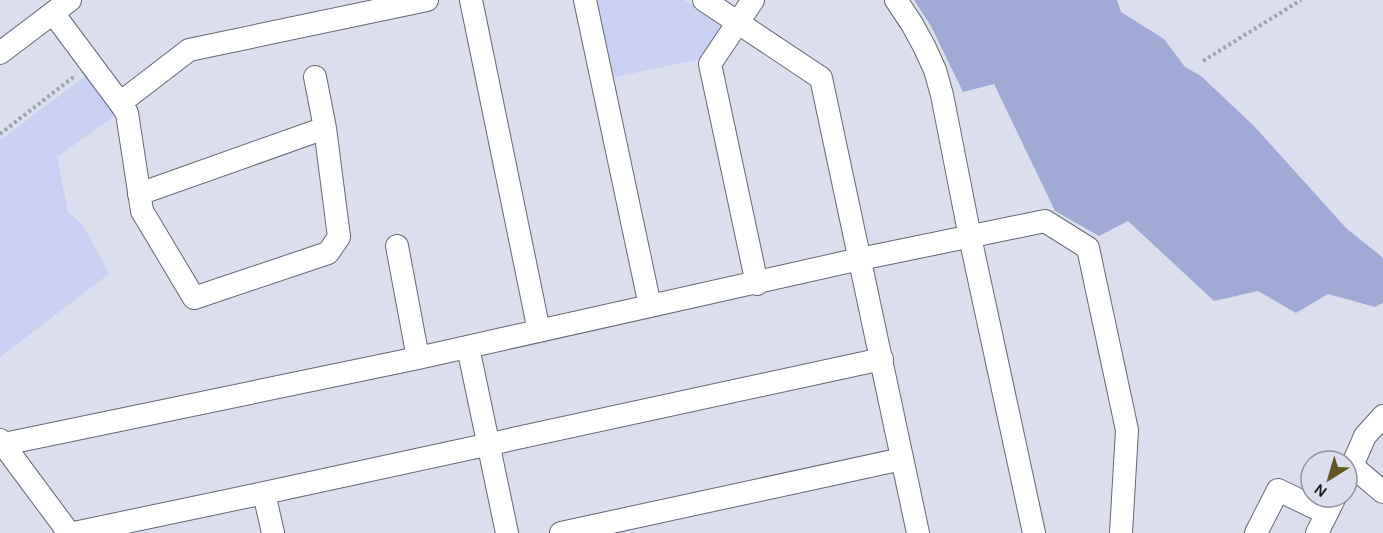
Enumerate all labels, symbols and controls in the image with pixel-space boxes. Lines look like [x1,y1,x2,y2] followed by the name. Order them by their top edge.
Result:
[1299,449,1359,509] north arrow
[1310,480,1331,502] text: N

